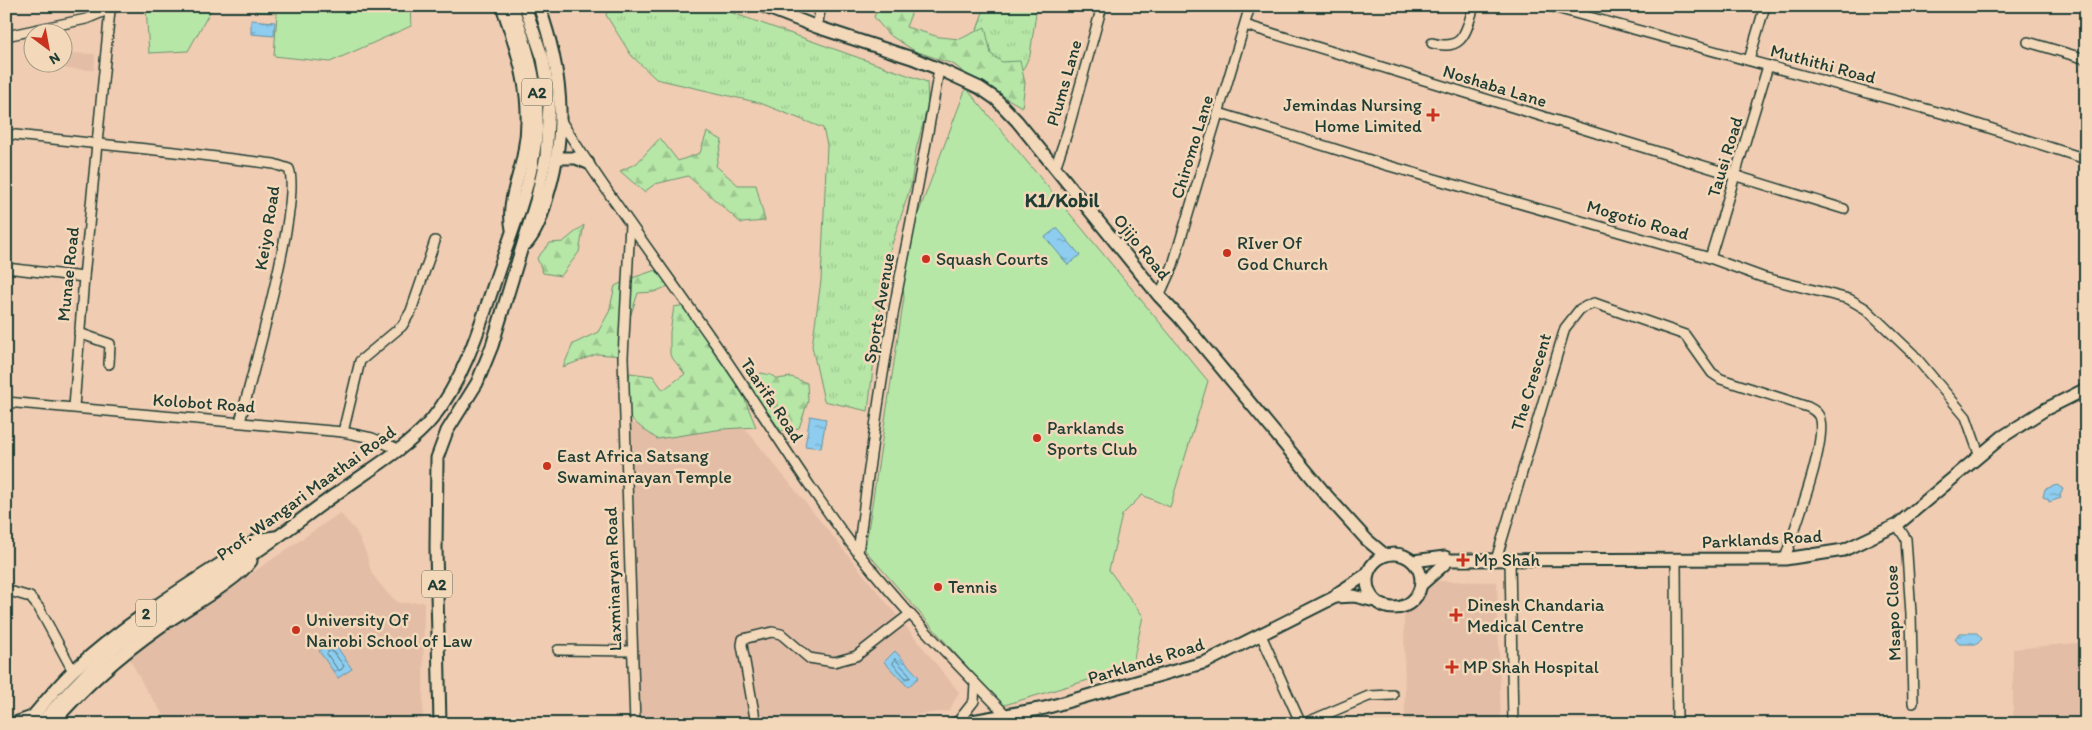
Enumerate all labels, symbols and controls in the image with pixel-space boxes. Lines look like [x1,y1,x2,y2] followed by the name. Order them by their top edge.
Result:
[22,22,72,72] north arrow
[1041,37,1087,129] street label: Plums Lane
[1768,39,1878,89] street label: Muthithi Road
[46,49,63,68] text: N
[1440,60,1550,112] street label: Noshaba Lane
[522,78,552,105] road number: A2
[1166,92,1218,202] street label: Chiromo Lane
[1283,94,1423,137] place label: Jemindas Nursing Home Limited
[1426,108,1440,122] marker: Jemindas Nursing Home Limited
[1702,114,1748,200] street label: Tausi Road
[249,184,285,272] street label: Keiyo Road
[1025,188,1100,212] district label: K1/Kobil
[1584,195,1692,245] street label: Mogotio Road
[1109,209,1176,285] street label: Ojijo Road
[52,226,84,322] street label: Munae Road
[1237,232,1328,275] place label: RIver Of God Church
[1221,247,1233,259] marker: RIver Of God Church
[936,248,1048,270] place label: Squash Courts
[858,251,900,365] street label: Sports Avenue
[920,253,932,265] marker: Squash Courts
[1506,330,1556,433] street label: The Crescent
[736,353,809,447] street label: Taarifa Road
[152,388,256,418] street label: Kolobot Road
[1047,417,1138,460] place label: Parklands Sports Club
[212,420,400,566] street label: Prof. Wangari Maathai Road
[1031,432,1043,444] marker: Parklands Sports Club
[557,445,732,488] place label: East Africa Satsang Swaminarayan Temple
[541,460,553,472] marker: East Africa Satsang Swaminarayan Temple
[599,506,627,652] street label: Laxminaryan Road
[1701,525,1823,553] street label: Parklands Road
[1474,549,1540,571] place label: Mp Shah
[1456,553,1470,567] marker: Mp Shah
[1880,565,1906,661] street label: Msapo Close
[422,570,452,598] road number: A2
[948,576,997,598] place label: Tennis
[932,581,944,593] marker: Tennis
[1467,594,1605,637] place label: Dinesh Chandaria Medical Centre
[136,600,156,626] road number: 2
[1449,608,1463,622] marker: Dinesh Chandaria Medical Centre
[306,609,472,652] place label: University Of Nairobi School of Law
[290,624,302,636] marker: University Of Nairobi School of Law
[1085,633,1207,689] street label: Parklands Road
[1463,656,1599,678] place label: MP Shah Hospital
[1445,660,1459,674] marker: MP Shah Hospital

